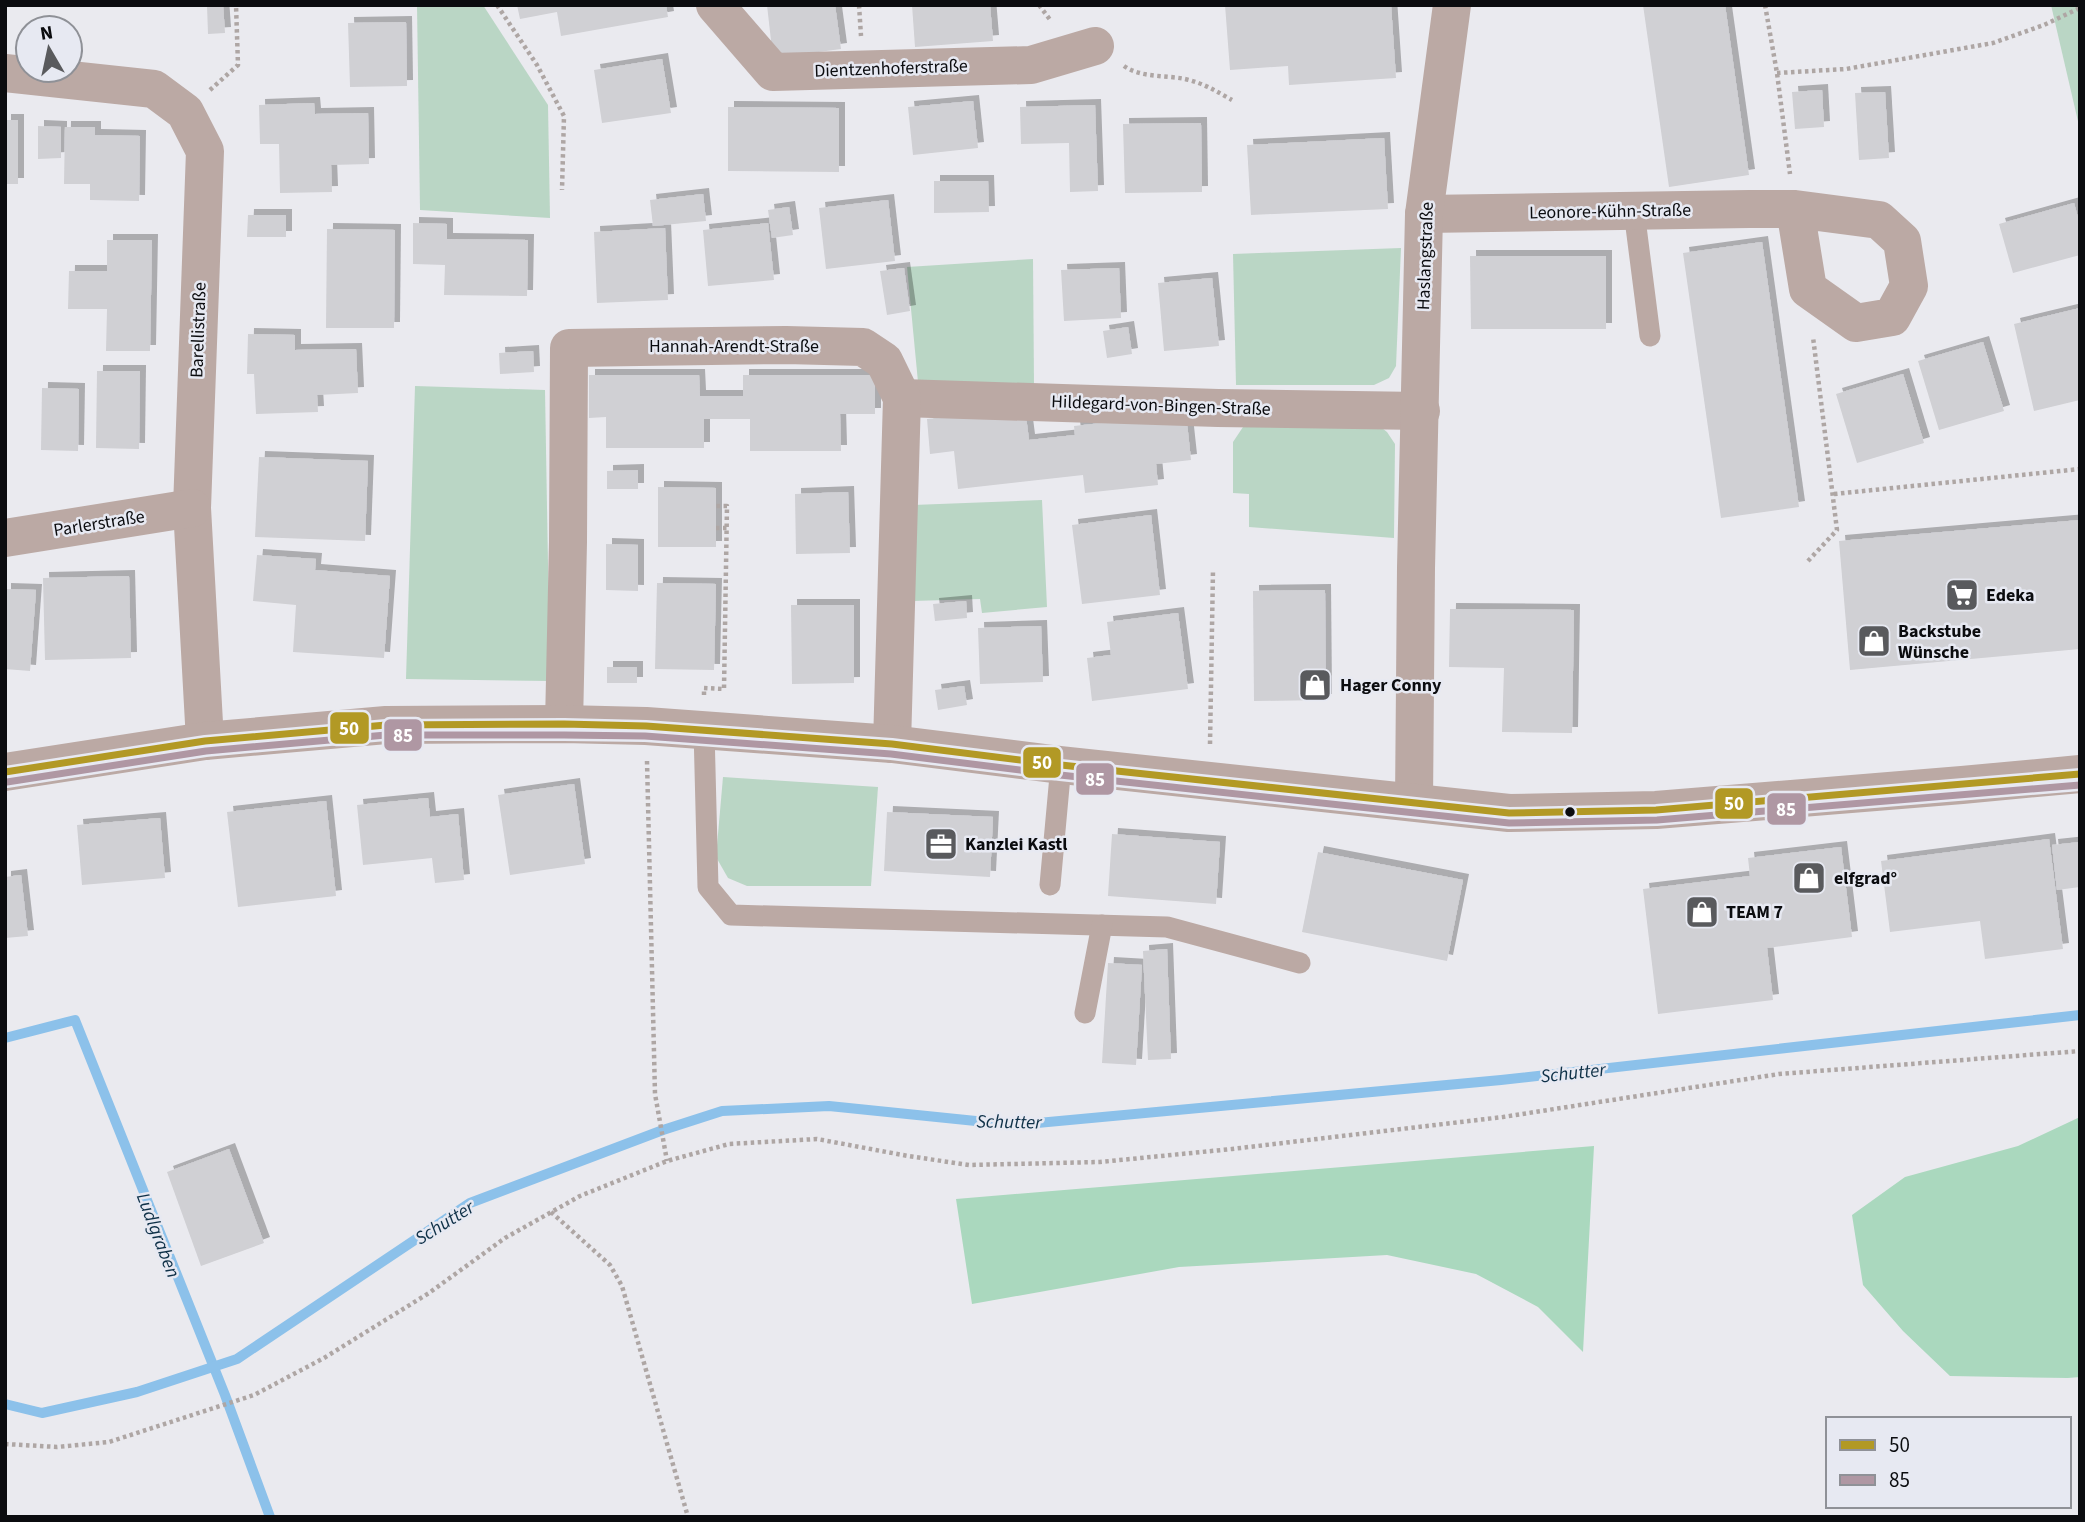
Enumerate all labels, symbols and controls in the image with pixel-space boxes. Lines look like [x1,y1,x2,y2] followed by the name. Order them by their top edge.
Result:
[14,14,84,84] north arrow
[38,19,55,48] text: N
[814,53,968,84] street label: Dientzenhoferstraße
[1529,198,1691,225] street label: Leonore-Kühn-Straße
[1411,201,1440,311] street label: Haslangstraße
[184,282,213,378] street label: Barellistraße
[649,334,819,359] street label: Hannah-Arendt-Straße
[1051,389,1271,422] street label: Hildegard-von-Bingen-Straße
[52,504,146,543] street label: Parlerstraße
[1943,576,1981,614] supermarket icon: Edeka
[1986,583,2035,608] place label: Edeka
[1898,619,1981,665] place label: Backstube Wünsche
[1855,622,1893,660] shop icon: Backstube Wünsche
[1296,666,1334,704] shop icon: Hager Conny
[1340,673,1442,698] place label: Hager Conny
[329,711,370,745] line badge: 50
[339,716,359,743] text: 50
[383,718,423,752] line badge: 85
[393,723,413,750] text: 85
[1022,746,1062,779] line badge: 50
[1032,750,1052,777] text: 50
[1075,762,1115,796] line badge: 85
[1085,767,1105,794] text: 85
[1714,787,1754,820] line badge: 50
[1724,791,1744,818] text: 50
[1766,792,1807,826] line badge: 85
[1776,797,1796,824] text: 85
[1563,805,1577,819] unlabelled marker
[922,825,960,863] office icon: Kanzlei Kastl
[965,832,1067,857] place label: Kanzlei Kastl
[1790,859,1828,897] shop icon: elfgrad°
[1834,866,1897,891] place label: elfgrad°
[1683,893,1721,931] shop icon: TEAM 7
[1726,900,1783,925] place label: TEAM 7
[1539,1056,1609,1090] water label: Schutter
[976,1108,1043,1137] water label: Schutter
[129,1189,186,1282] water label: Ludlgraben
[410,1194,481,1252] water label: Schutter
[1826,1417,2071,1508] legend
[1889,1430,1910,1460] text: 50
[1889,1465,1910,1495] text: 85

